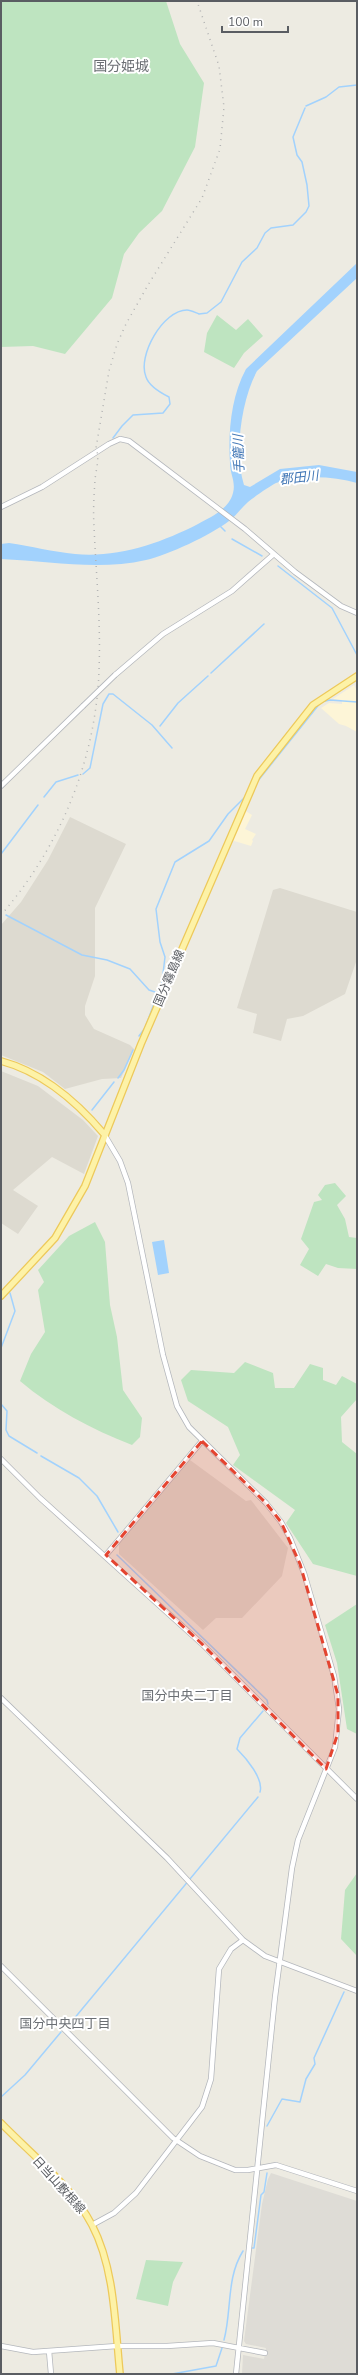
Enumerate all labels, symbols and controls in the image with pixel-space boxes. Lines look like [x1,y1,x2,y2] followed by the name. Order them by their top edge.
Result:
[222,8,288,34] scale bar
[228,14,263,30] text: 100 m
[93,57,149,76] district label: 国分姫城
[229,432,249,474] water label: 手籠川
[279,466,322,489] water label: 郡田川
[150,947,188,1009] street label: 国分霧島線
[141,1687,233,1705] district label: 国分中央二丁目
[19,2015,111,2033] district label: 国分中央四丁目
[29,2153,89,2217] street label: 日当山敷根線

